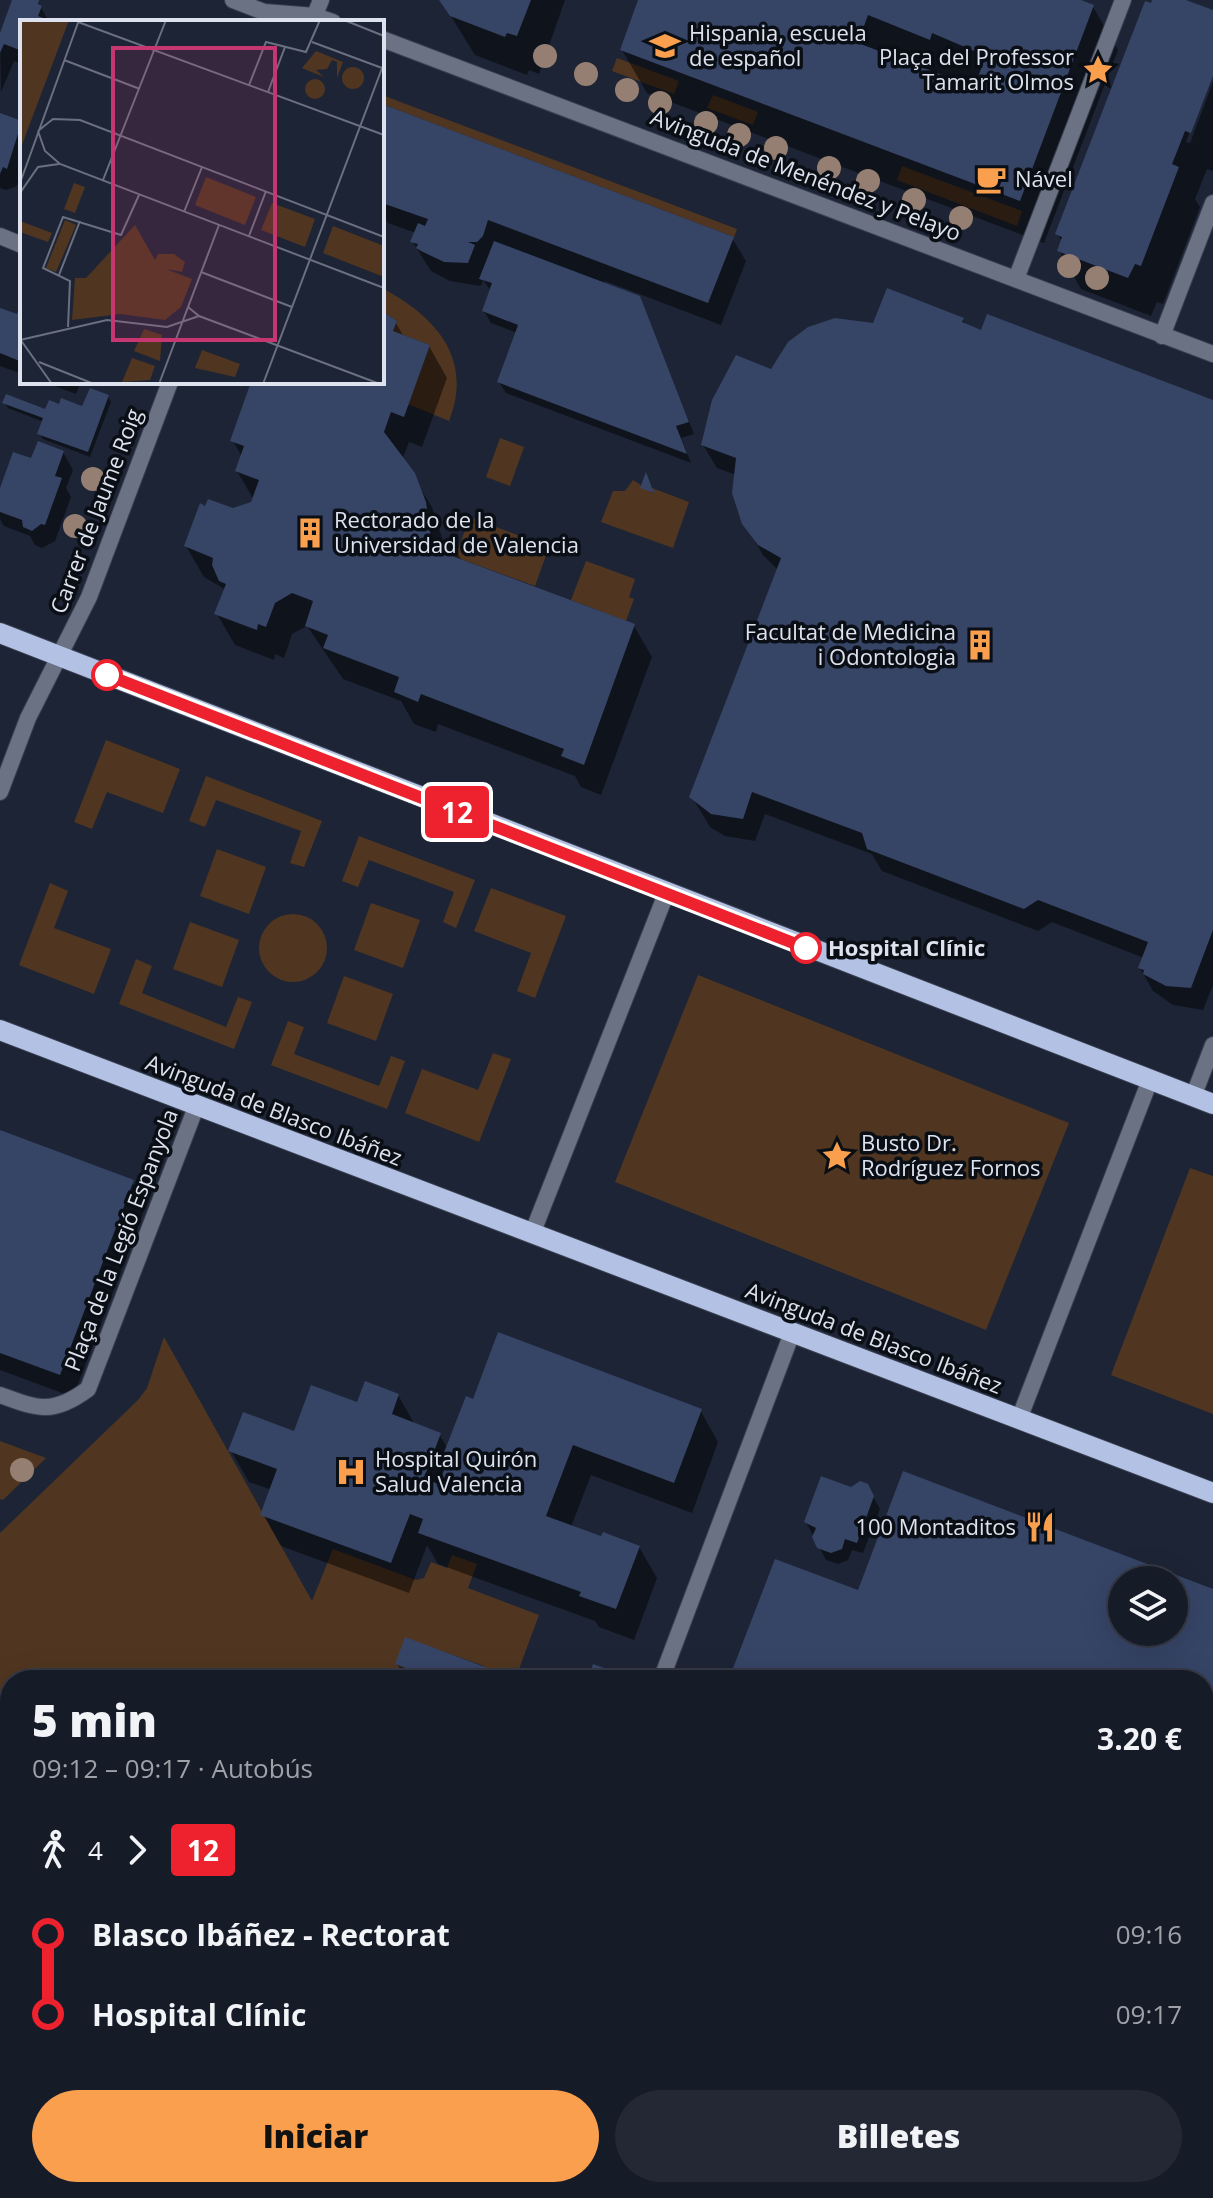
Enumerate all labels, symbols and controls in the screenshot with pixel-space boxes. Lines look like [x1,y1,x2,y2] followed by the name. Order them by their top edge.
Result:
[689,17,867,72] place label: Hispania, escuela de español
[20,20,384,384] inset map
[648,29,682,63] school or university icon: Hispania, escuela de español
[879,41,1074,96] place label: Plaça del Professor Tamarit Olmos
[1081,53,1115,87] place icon: Plaça del Professor Tamarit Olmos
[647,101,966,247] street label: Avinguda de Menéndez y Pelayo
[974,162,1008,196] cafe icon: Nável
[1015,163,1073,193] place label: Nável
[42,404,148,617] street label: Carrer de Jaume Roig
[334,504,579,559] place label: Rectorado de la Universidad de Valencia
[293,516,327,550] building icon: Rectorado de la Universidad de Valencia
[745,616,956,671] place label: Facultat de Medicina i Odontologia
[963,628,997,662] building icon: Facultat de Medicina i Odontologia
[92,660,122,690] unlabelled marker
[421,786,493,838] line badge: 12
[441,793,473,831] text: 12
[828,932,985,962] place label: Hospital Clínic
[791,933,821,963] marker: Hospital Clínic
[142,1046,407,1172] street label: Avinguda de Blasco Ibáñez
[56,1104,184,1375] street label: Plaça de la Legió Espanyola
[861,1127,1040,1182] place label: Busto Dr. Rodríguez Fornos
[820,1139,854,1173] place icon: Busto Dr. Rodríguez Fornos
[742,1274,1007,1400] street label: Avinguda de Blasco Ibáñez
[375,1443,537,1498] place label: Hospital Quirón Salud Valencia
[334,1455,368,1489] hospital icon: Hospital Quirón Salud Valencia
[1023,1510,1057,1544] restaurant icon: 100 Montaditos
[855,1511,1016,1541] place label: 100 Montaditos
[1108,1566,1188,1646] map controls
[1108,1566,1188,1646] button: layers
[32,1690,157,1750] text: 5 min
[1097,1718,1182,1759] text: 3.20 €
[32,1750,313,1786] text: 09:12 – 09:17 · Autobús
[32,1828,76,1872] icon: walk
[115,1828,159,1872] icon: forward
[187,1831,219,1869] text: 12
[88,1832,103,1868] text: 4
[92,1914,450,1955] text: Blasco Ibáñez - Rectorat
[1116,1916,1182,1952] text: 09:16
[92,1994,306,2035] text: Hospital Clínic
[1116,1996,1182,2032] text: 09:17
[32,2090,599,2182] button: Iniciar
[615,2090,1182,2182] button: Billetes

